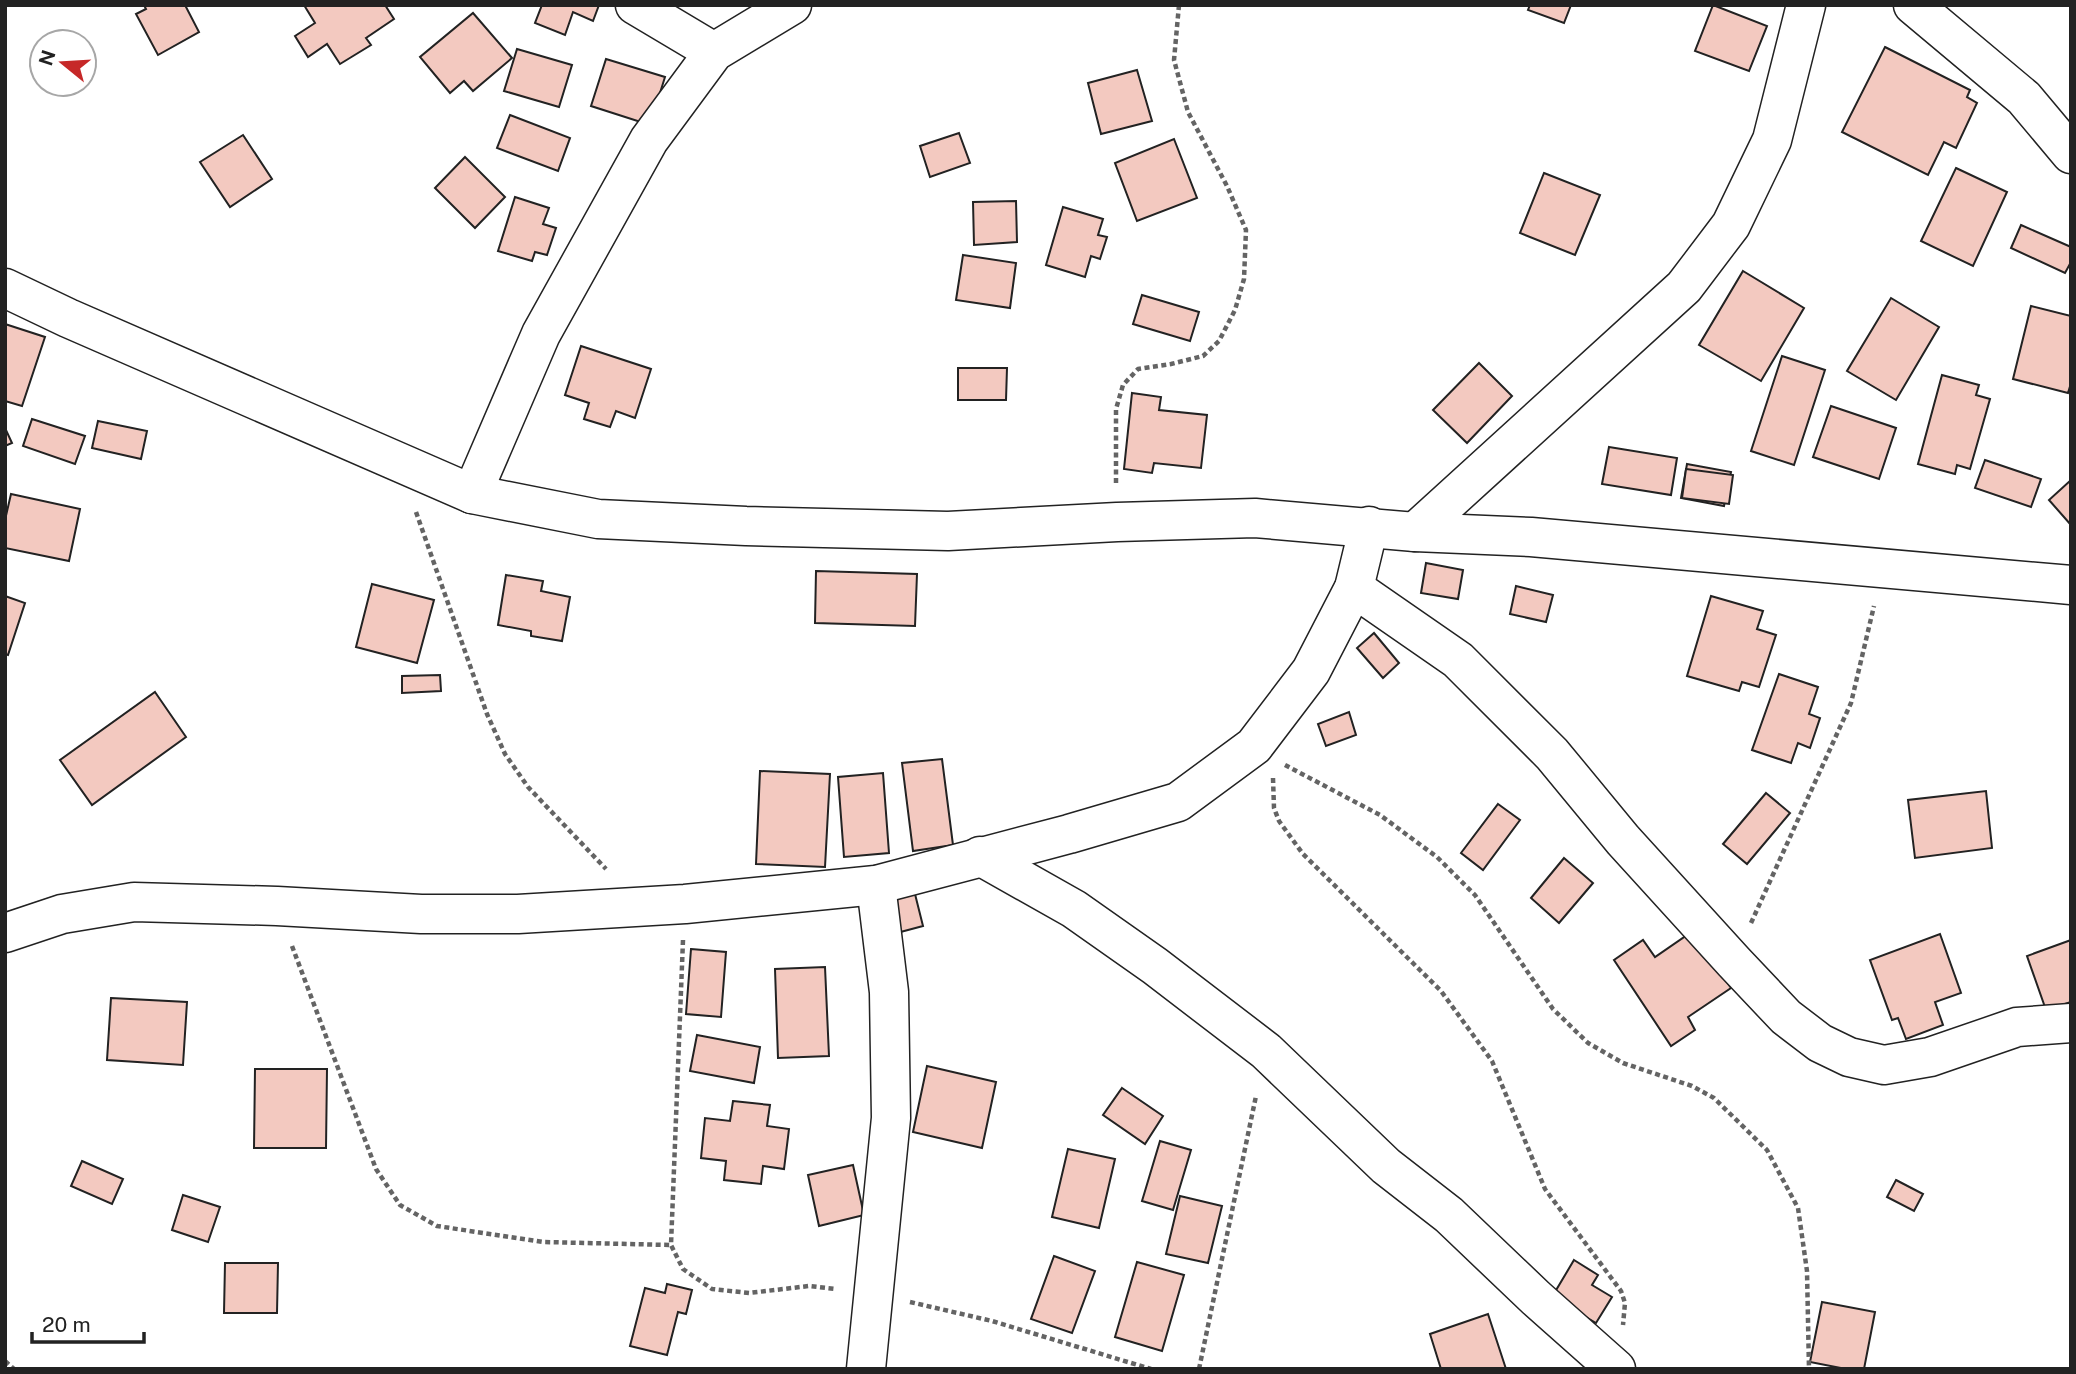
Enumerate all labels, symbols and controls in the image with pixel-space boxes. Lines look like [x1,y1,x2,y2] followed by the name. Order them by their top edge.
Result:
[28,28,98,98] north arrow
[34,47,60,68] text: N
[32,1300,144,1344] scale bar
[42,1312,91,1337] text: 20 m

